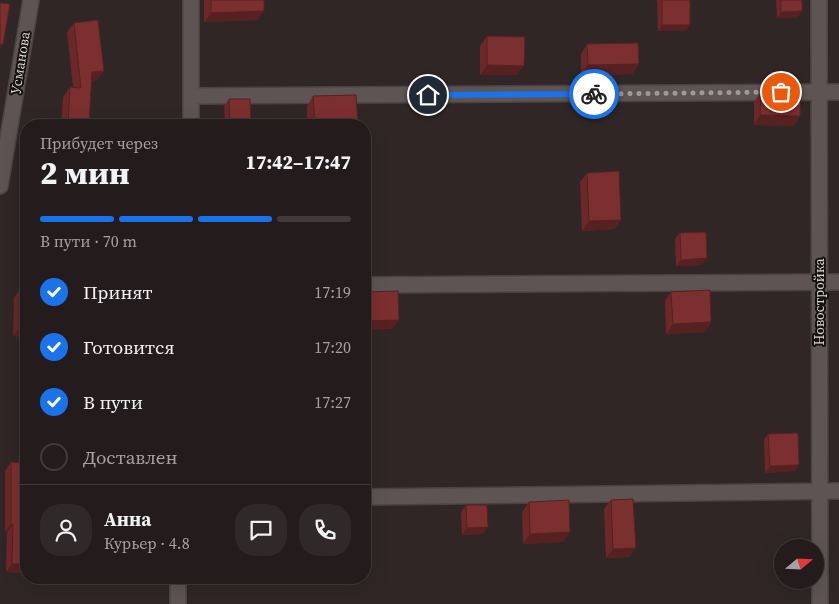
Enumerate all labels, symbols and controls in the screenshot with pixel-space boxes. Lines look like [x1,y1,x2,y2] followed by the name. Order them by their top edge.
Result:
[5,29,35,96] street label: Усманова
[569,69,619,119] courier
[760,71,802,113] pin
[407,74,449,116] pin
[767,78,795,106] icon: bag
[580,80,608,108] icon: bike
[414,81,442,109] icon: home
[40,132,158,154] text: Прибудет через
[246,149,351,175] text: 17:42–17:47
[40,151,130,195] text: 2 мин
[40,230,137,252] text: В пути · 70 m
[809,258,829,346] street label: Новостройка
[40,278,68,306] icon: check
[83,279,152,305] text: Принят
[314,281,351,303] text: 17:19
[40,333,68,361] icon: check
[83,334,175,360] text: Готовится
[314,336,351,358] text: 17:20
[40,388,68,416] icon: check
[83,389,143,415] text: В пути
[314,391,351,413] text: 17:27
[83,444,178,470] text: Доставлен
[40,504,92,556] button: person
[235,504,287,556] button: chat
[299,504,351,556] button: phone
[104,506,151,532] text: Анна
[104,532,190,554] text: Курьер · 4.8
[774,539,824,589] north arrow
[774,539,824,589] map controls

